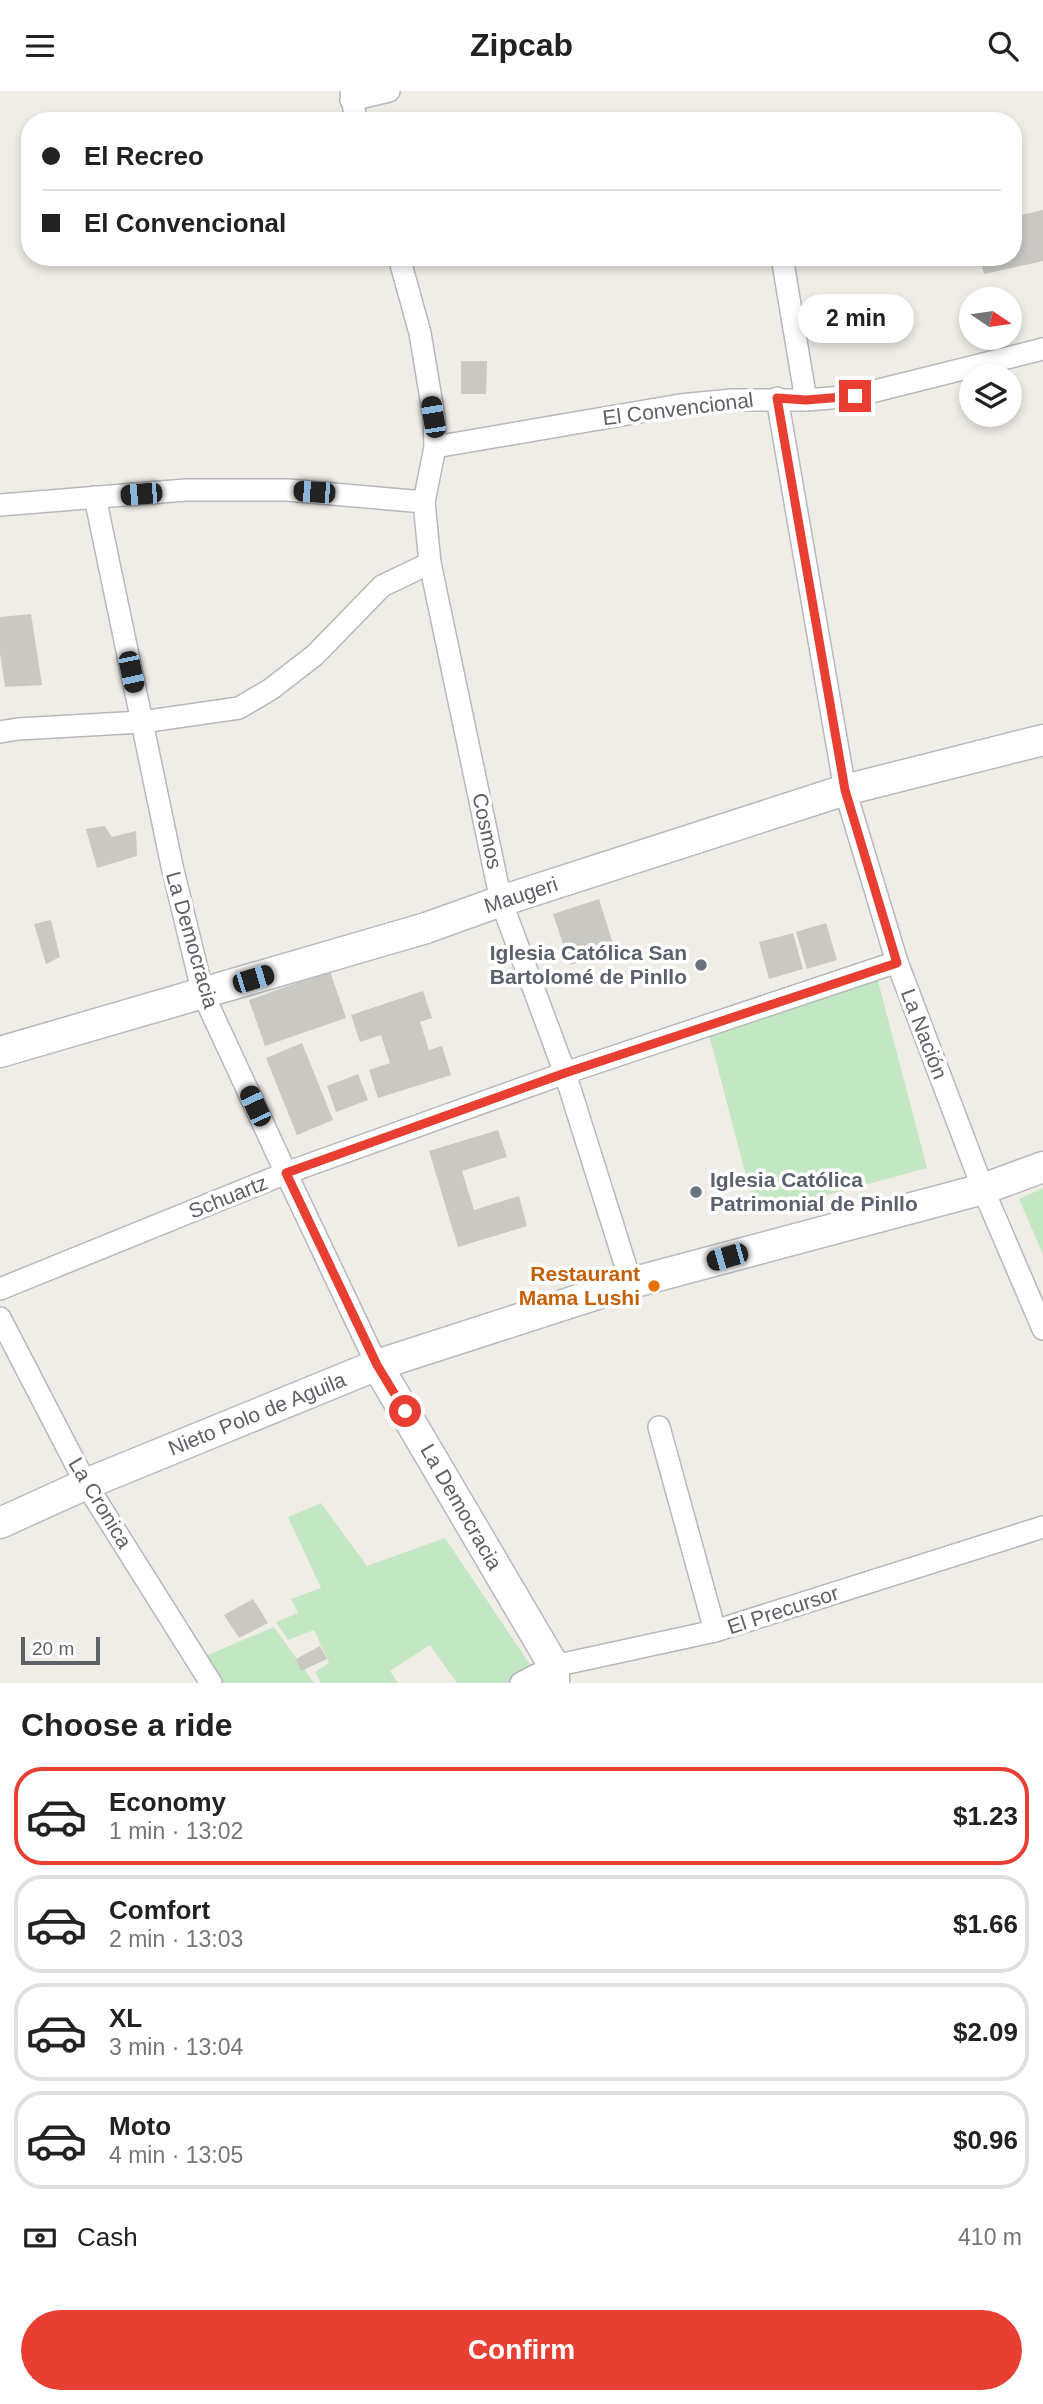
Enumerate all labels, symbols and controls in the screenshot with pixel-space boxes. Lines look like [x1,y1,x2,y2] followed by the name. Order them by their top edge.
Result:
[21,27,59,65] icon: menu
[470,27,573,63] text: Zipcab
[984,27,1022,65] icon: search
[84,141,204,171] text: El Recreo
[84,208,286,238] text: El Convencional
[959,287,1022,350] north arrow
[959,287,1022,427] map controls
[797,295,913,343] callout: 2 min
[826,305,886,331] text: 2 min
[959,364,1022,427] button: layers
[839,380,871,412] route end
[601,388,755,429] street label: El Convencional
[420,395,447,439] car
[293,480,336,504] car
[120,482,163,506] car
[117,649,146,695] car
[468,791,507,871] street label: Cosmos
[162,869,223,1011] street label: La Democracia
[481,872,560,917] street label: Maugeri
[490,941,687,988] place label: Iglesia Católica San Bartolomé de Pinllo
[693,957,709,973] marker: Iglesia Católica San Bartolomé de Pinllo
[230,963,277,995] car
[897,986,952,1082] street label: La Nación
[237,1083,274,1129] car
[710,1168,918,1215] place label: Iglesia Católica Patrimonial de Pinllo
[185,1170,271,1223] street label: Schuartz
[688,1184,704,1200] marker: Iglesia Católica Patrimonial de Pinllo
[704,1241,751,1273] car
[519,1262,640,1309] place label: Restaurant Mama Lushi
[646,1278,662,1294] marker: Restaurant Mama Lushi
[165,1367,349,1460] street label: Nieto Polo de Aguila
[389,1395,421,1427] route start
[416,1440,507,1574] street label: La Democracia
[64,1453,137,1552] street label: La Cronica
[724,1581,841,1638] street label: El Precursor
[21,1634,100,1666] scale bar
[32,1638,74,1659] text: 20 m
[21,1707,233,1743] text: Choose a ride
[25,1785,88,1848] icon: car
[109,1787,226,1817] text: Economy
[953,1801,1018,1831] text: $1.23
[109,1818,243,1844] text: 1 min · 13:02
[25,1893,88,1956] icon: car
[109,1895,210,1925] text: Comfort
[953,1909,1018,1939] text: $1.66
[109,1926,243,1952] text: 2 min · 13:03
[25,2001,88,2064] icon: car
[109,2003,142,2033] text: XL
[953,2017,1018,2047] text: $2.09
[109,2034,243,2060] text: 3 min · 13:04
[25,2109,88,2172] icon: car
[109,2111,171,2141] text: Moto
[953,2125,1018,2155] text: $0.96
[109,2142,243,2168] text: 4 min · 13:05
[21,2219,59,2257] icon: cash
[77,2222,138,2252] text: Cash
[958,2224,1022,2250] text: 410 m
[21,2310,1022,2390] button: Confirm

